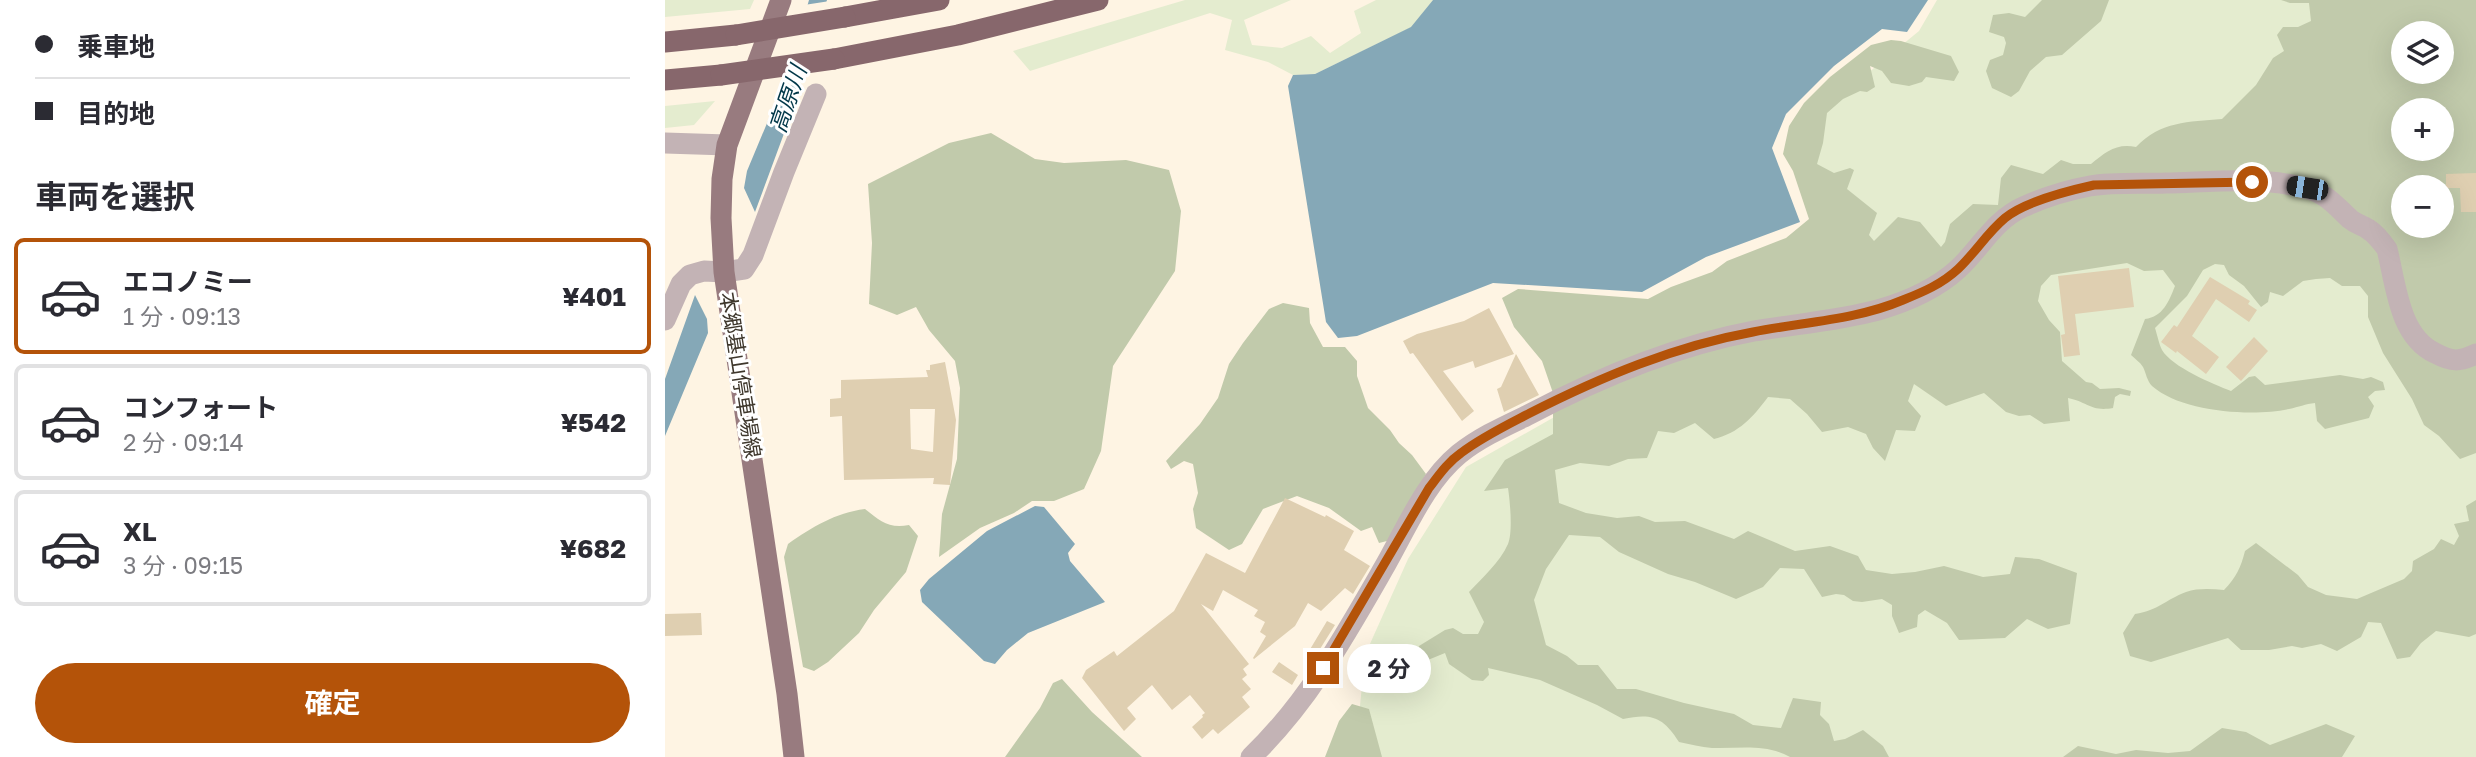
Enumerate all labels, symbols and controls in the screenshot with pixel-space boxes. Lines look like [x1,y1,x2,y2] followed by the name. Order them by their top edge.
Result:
[2391,21,2454,238] map controls
[2391,21,2454,84] button: layers
[77,31,155,62] text: 乗車地
[763,59,813,136] water label: 高原川
[77,98,155,129] text: 目的地
[2391,98,2454,161] button: +
[2236,166,2268,198] route start
[2285,174,2330,202] car
[2391,175,2454,238] button: −
[35,177,195,215] text: 車両を選択
[39,265,102,328] icon: car
[123,266,253,297] text: エコノミー
[562,281,626,312] text: ¥401
[715,290,767,460] street label: 本郷基山停車場線
[123,302,241,330] text: 1 分 · 09:13
[39,391,102,454] icon: car
[123,392,278,423] text: コンフォート
[561,407,626,438] text: ¥542
[123,428,244,456] text: 2 分 · 09:14
[123,516,157,547] text: XL
[39,517,102,580] icon: car
[560,533,626,564] text: ¥682
[123,551,243,579] text: 3 分 · 09:15
[1347,644,1431,692] callout: 2 分
[1307,652,1339,684] route end
[1368,654,1410,682] text: 2 分
[35,663,630,743] button: 確定

